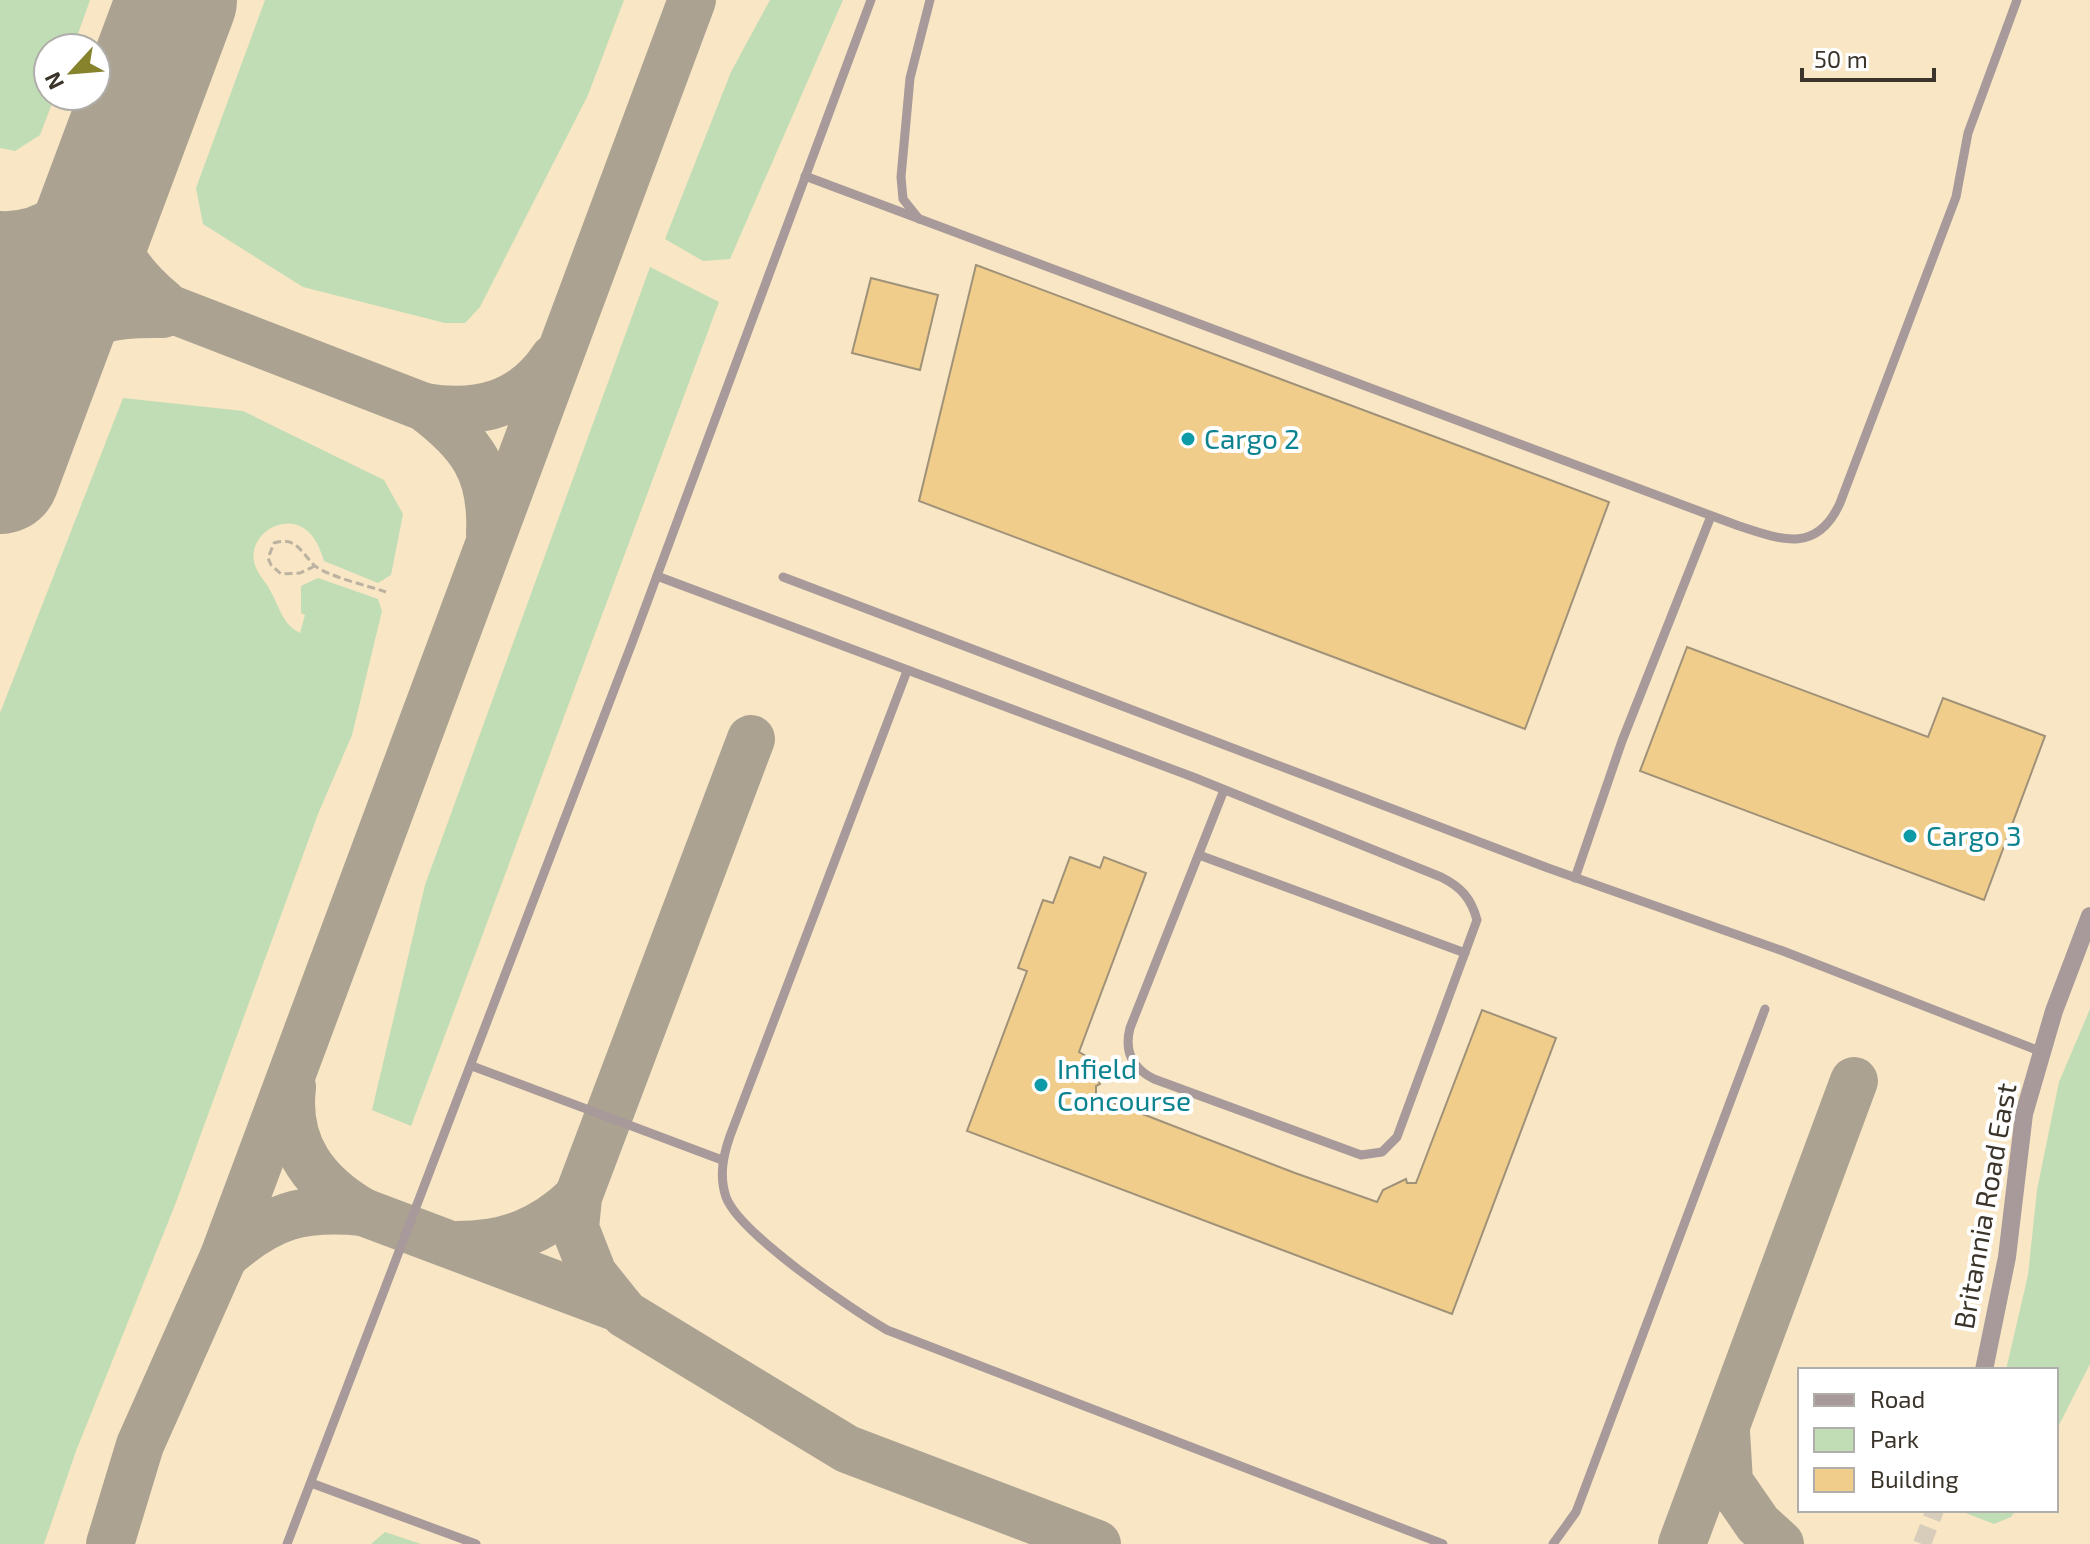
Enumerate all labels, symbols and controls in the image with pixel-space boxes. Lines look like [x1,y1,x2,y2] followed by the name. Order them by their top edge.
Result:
[32,32,112,112] north arrow
[1802,32,1934,82] scale bar
[1814,44,1868,73] text: 50 m
[38,68,68,94] text: N
[1204,421,1300,455] place label: Cargo 2
[1179,430,1197,448] marker: Cargo 2
[1926,818,2022,852] place label: Cargo 3
[1901,827,1919,845] marker: Cargo 3
[1057,1051,1191,1117] place label: Infield Concourse
[1032,1076,1050,1094] marker: Infield Concourse
[1946,1080,2022,1332] street label: Britannia Road East
[1798,1368,2058,1512] legend
[1870,1384,1925,1413] text: Road
[1870,1424,1919,1453] text: Park
[1870,1464,1959,1493] text: Building

